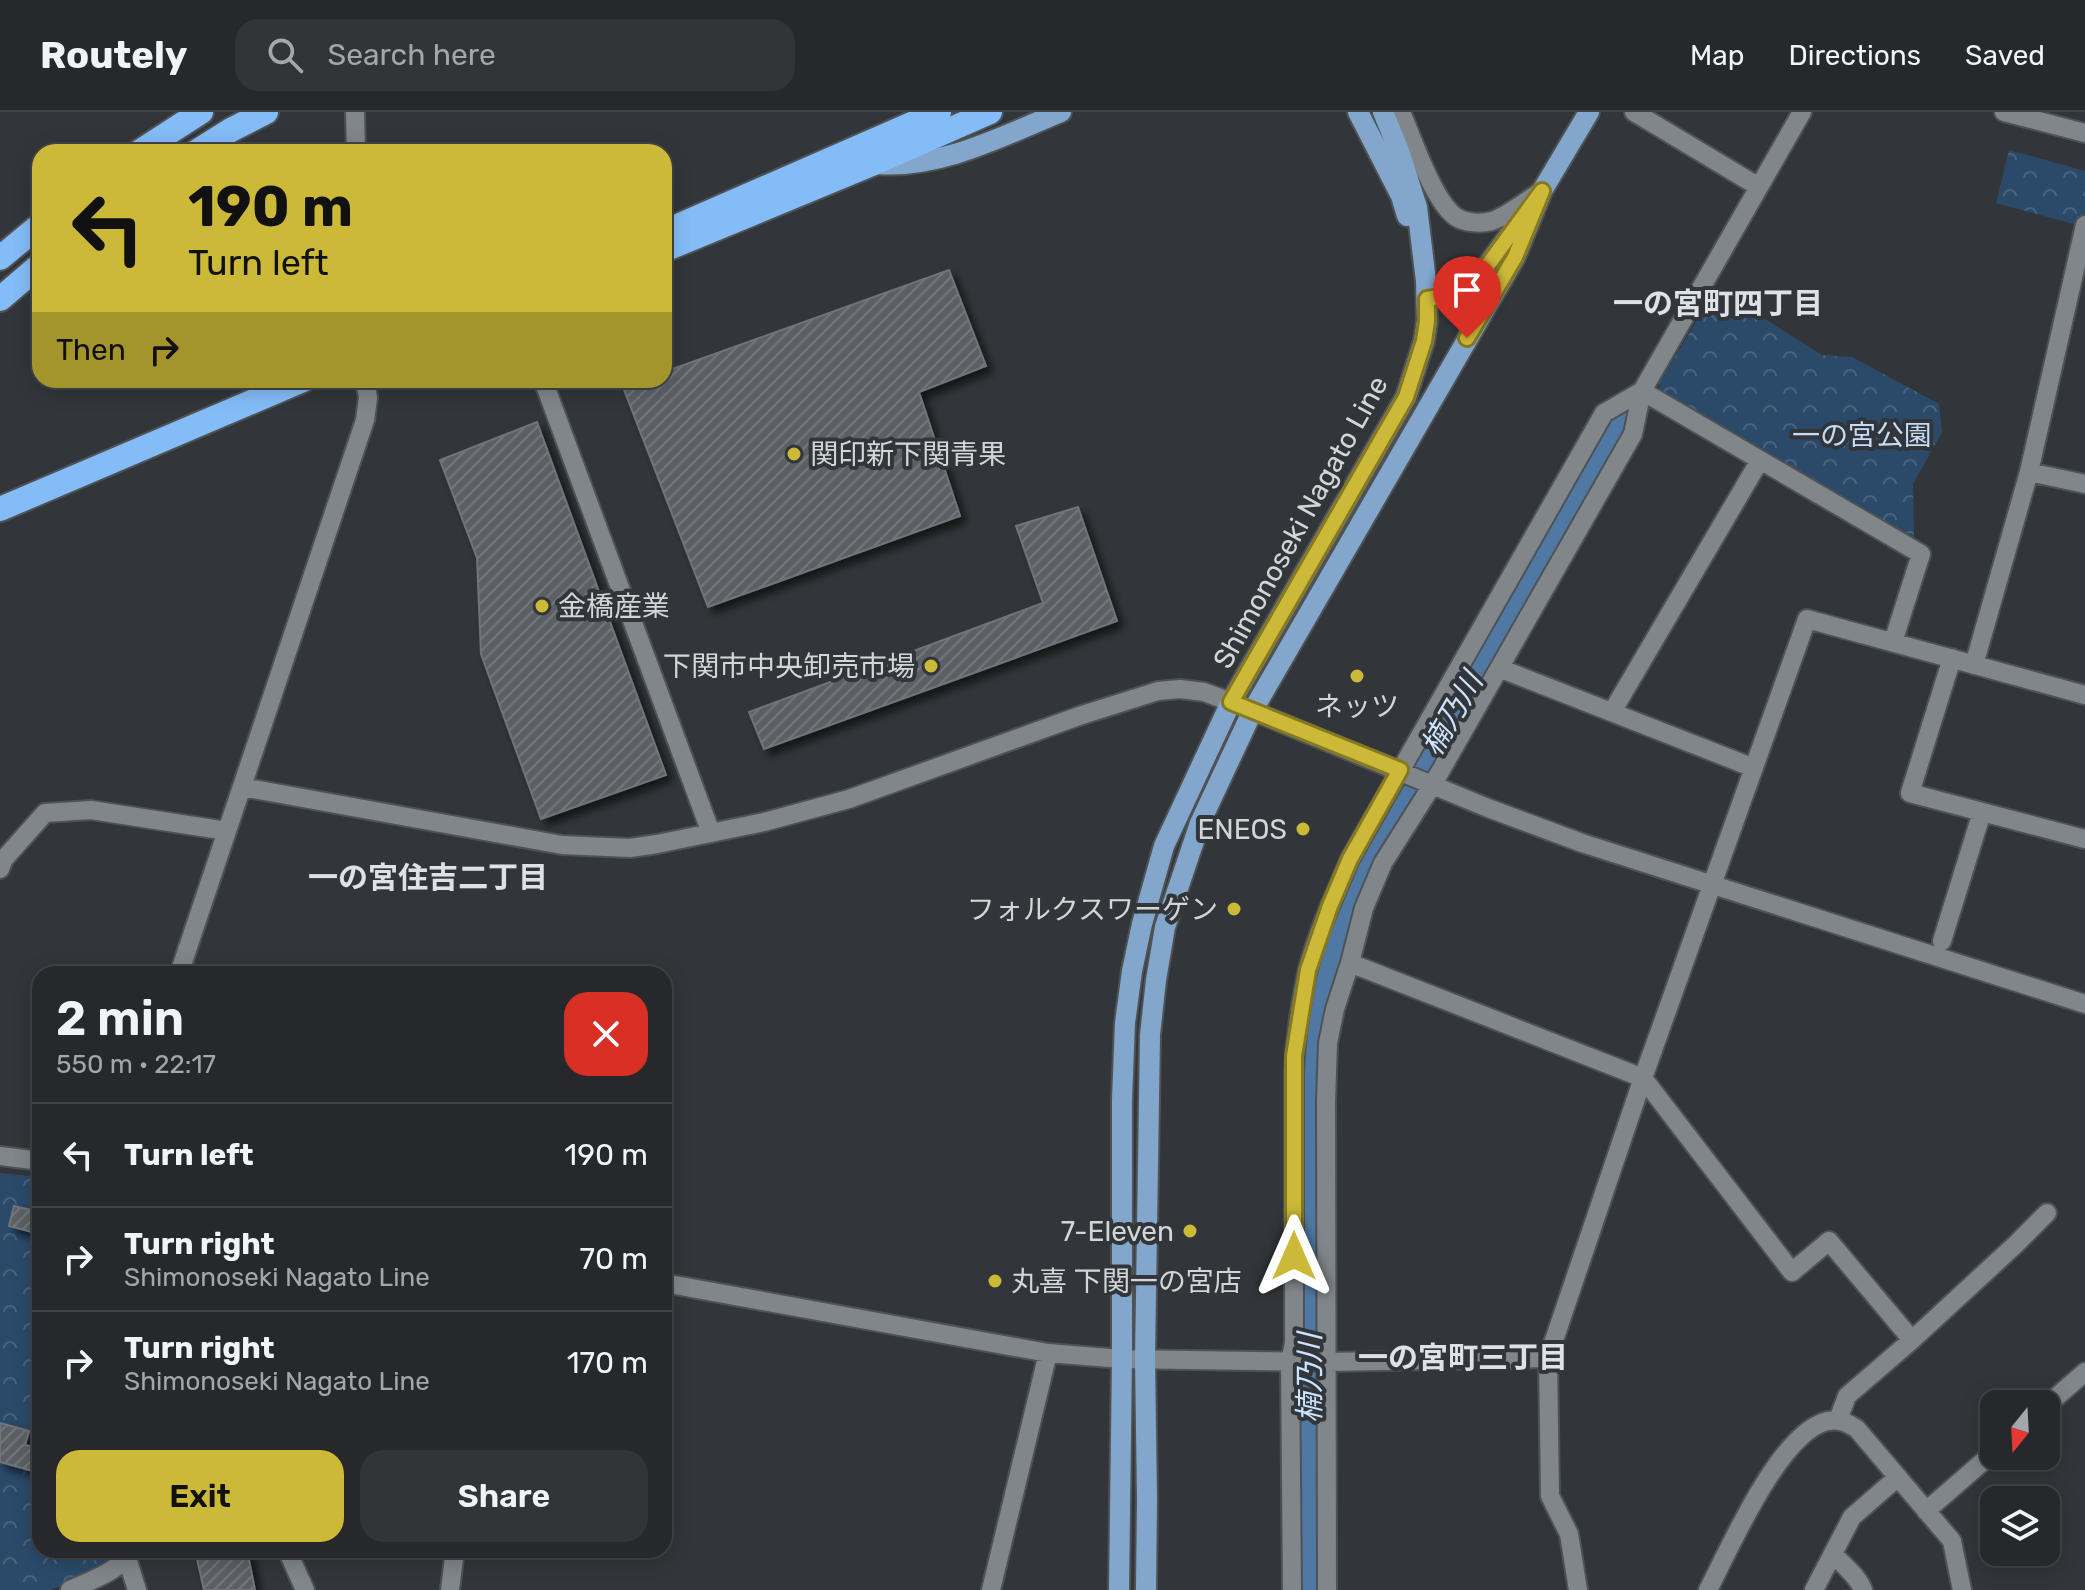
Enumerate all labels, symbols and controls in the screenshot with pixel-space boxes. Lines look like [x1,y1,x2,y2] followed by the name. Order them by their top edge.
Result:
[235,19,795,91] search box
[40,32,187,78] text: Routely
[263,33,307,77] icon: search
[327,37,496,73] text: Search here
[1690,39,1744,72] text: Map
[1788,39,1921,72] text: Directions
[1965,39,2045,72] text: Saved
[188,174,353,240] text: 190 m
[56,176,160,280] icon: left
[188,241,329,284] text: Turn left
[1433,256,1501,338] pin
[1445,268,1489,312] icon: arrive
[1613,286,1823,322] district label: 一の宮町四丁目
[142,328,186,372] icon: right
[56,332,126,368] text: Then
[1206,370,1395,674] street label: Shimonoseki Nagato Line
[1792,419,1932,452] park label: 一の宮公園
[810,438,1006,471] place label: 関印新下関青果
[785,445,803,463] marker: 関印新下関青果
[558,590,670,623] place label: 金橋産業
[533,597,551,615] marker: 金橋産業
[663,650,915,683] place label: 下関市中央卸売市場
[922,657,940,675] marker: 下関市中央卸売市場
[1414,663,1492,762] water label: 楠乃川
[1348,667,1366,685] marker: ネッツ
[1315,690,1399,723] place label: ネッツ
[1197,813,1287,846] place label: ENEOS
[1294,820,1312,838] marker: ENEOS
[308,860,548,896] district label: 一の宮住吉二丁目
[967,893,1218,926] place label: フォルクスワーゲン
[1225,900,1243,918] marker: フォルクスワーゲン
[56,990,184,1047] text: 2 min
[564,992,648,1076] button: close
[56,1049,216,1080] text: 550 m · 22:17
[56,1133,100,1177] icon: left
[124,1137,254,1173] text: Turn left
[564,1137,648,1173] text: 190 m
[1252,1214,1336,1298] position arrow
[1061,1215,1174,1248] place label: 7-Eleven
[1181,1222,1199,1240] marker: 7-Eleven
[124,1226,275,1262] text: Turn right
[56,1237,100,1281] icon: right
[580,1241,648,1277] text: 70 m
[124,1262,430,1293] text: Shimonoseki Nagato Line
[1011,1265,1242,1298] place label: 丸喜 下関一の宮店
[986,1272,1004,1290] marker: 丸喜 下関一の宮店
[124,1330,275,1366] text: Turn right
[1292,1330,1328,1423] water label: 楠乃川
[1358,1340,1568,1376] district label: 一の宮町三丁目
[56,1341,100,1385] icon: right
[567,1345,648,1381] text: 170 m
[124,1366,430,1397] text: Shimonoseki Nagato Line
[1980,1390,2060,1470] north arrow
[1980,1390,2060,1566] map controls
[56,1450,344,1542] button: Exit
[360,1450,648,1542] button: Share
[1980,1486,2060,1566] button: layers

